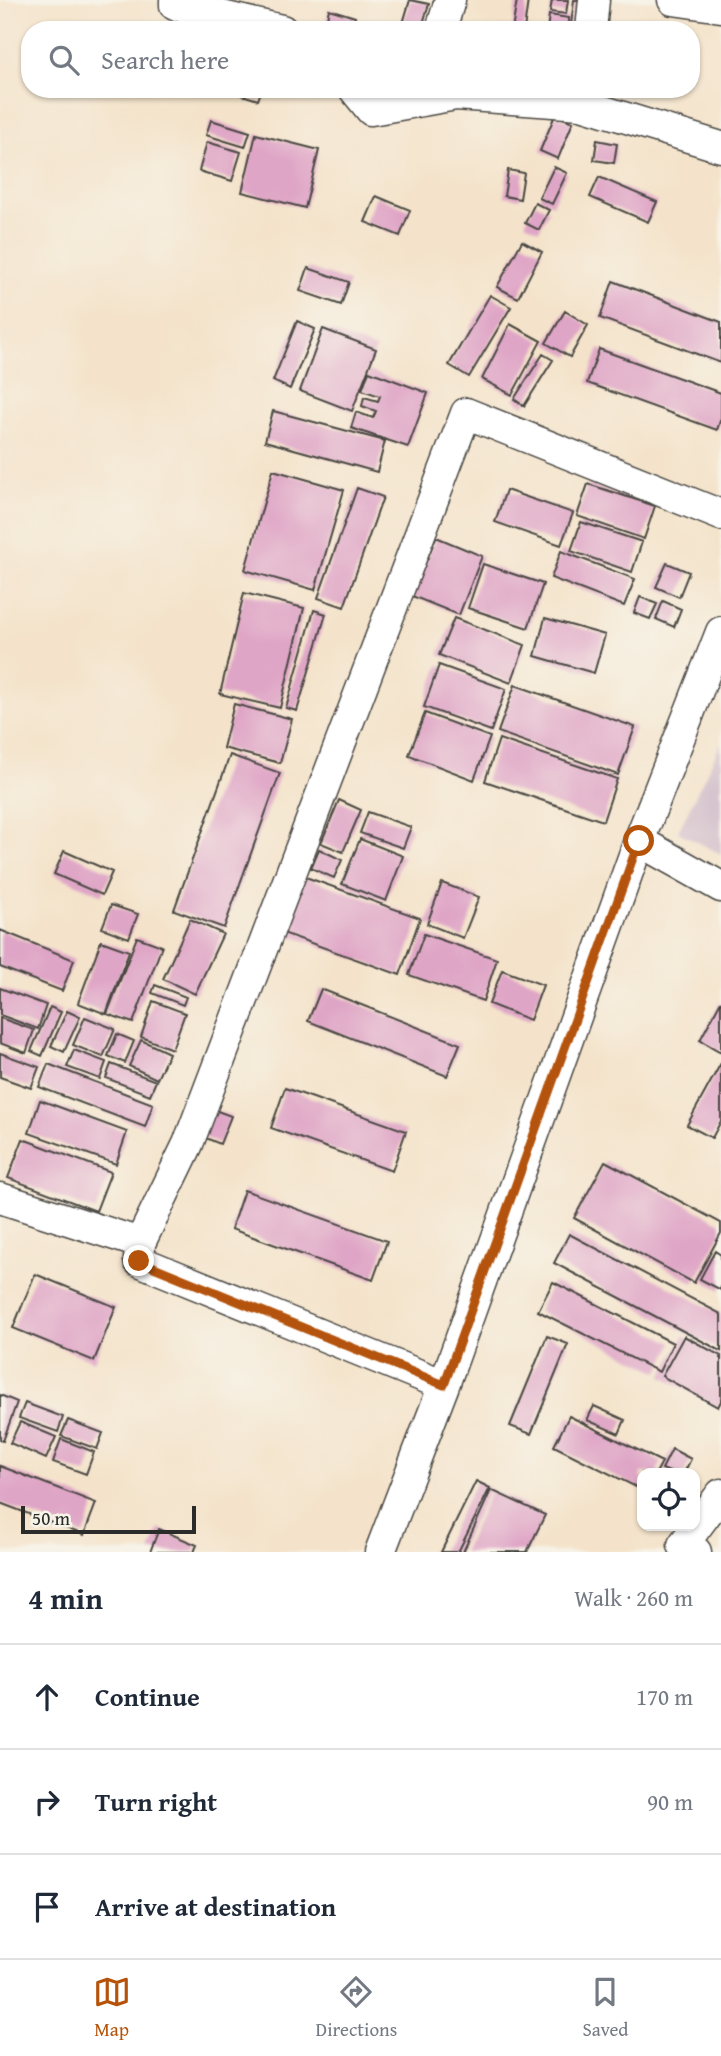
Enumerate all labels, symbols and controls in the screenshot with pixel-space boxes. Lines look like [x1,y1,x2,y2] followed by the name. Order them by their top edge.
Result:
[21,21,700,98] search box
[101,40,229,79] text: Search here
[45,41,83,79] icon: search
[623,825,654,856] route start
[123,1245,154,1276] route end
[637,1468,700,1531] map controls
[637,1468,700,1531] button: locate
[21,1503,196,1535] scale bar
[32,1504,70,1532] text: 50 m
[28,1576,103,1620] text: 4 min
[574,1581,693,1614] text: Walk · 260 m
[95,1677,200,1716] text: Continue
[28,1678,66,1716] icon: ahead
[636,1680,693,1713] text: 170 m
[95,1782,217,1821] text: Turn right
[28,1783,66,1821] icon: right
[647,1785,693,1818] text: 90 m
[95,1887,336,1926] text: Arrive at destination
[28,1888,66,1926] icon: arrive
[93,1973,131,2043] tab: Map
[316,1973,397,2043] tab: Directions
[582,1973,628,2043] tab: Saved

